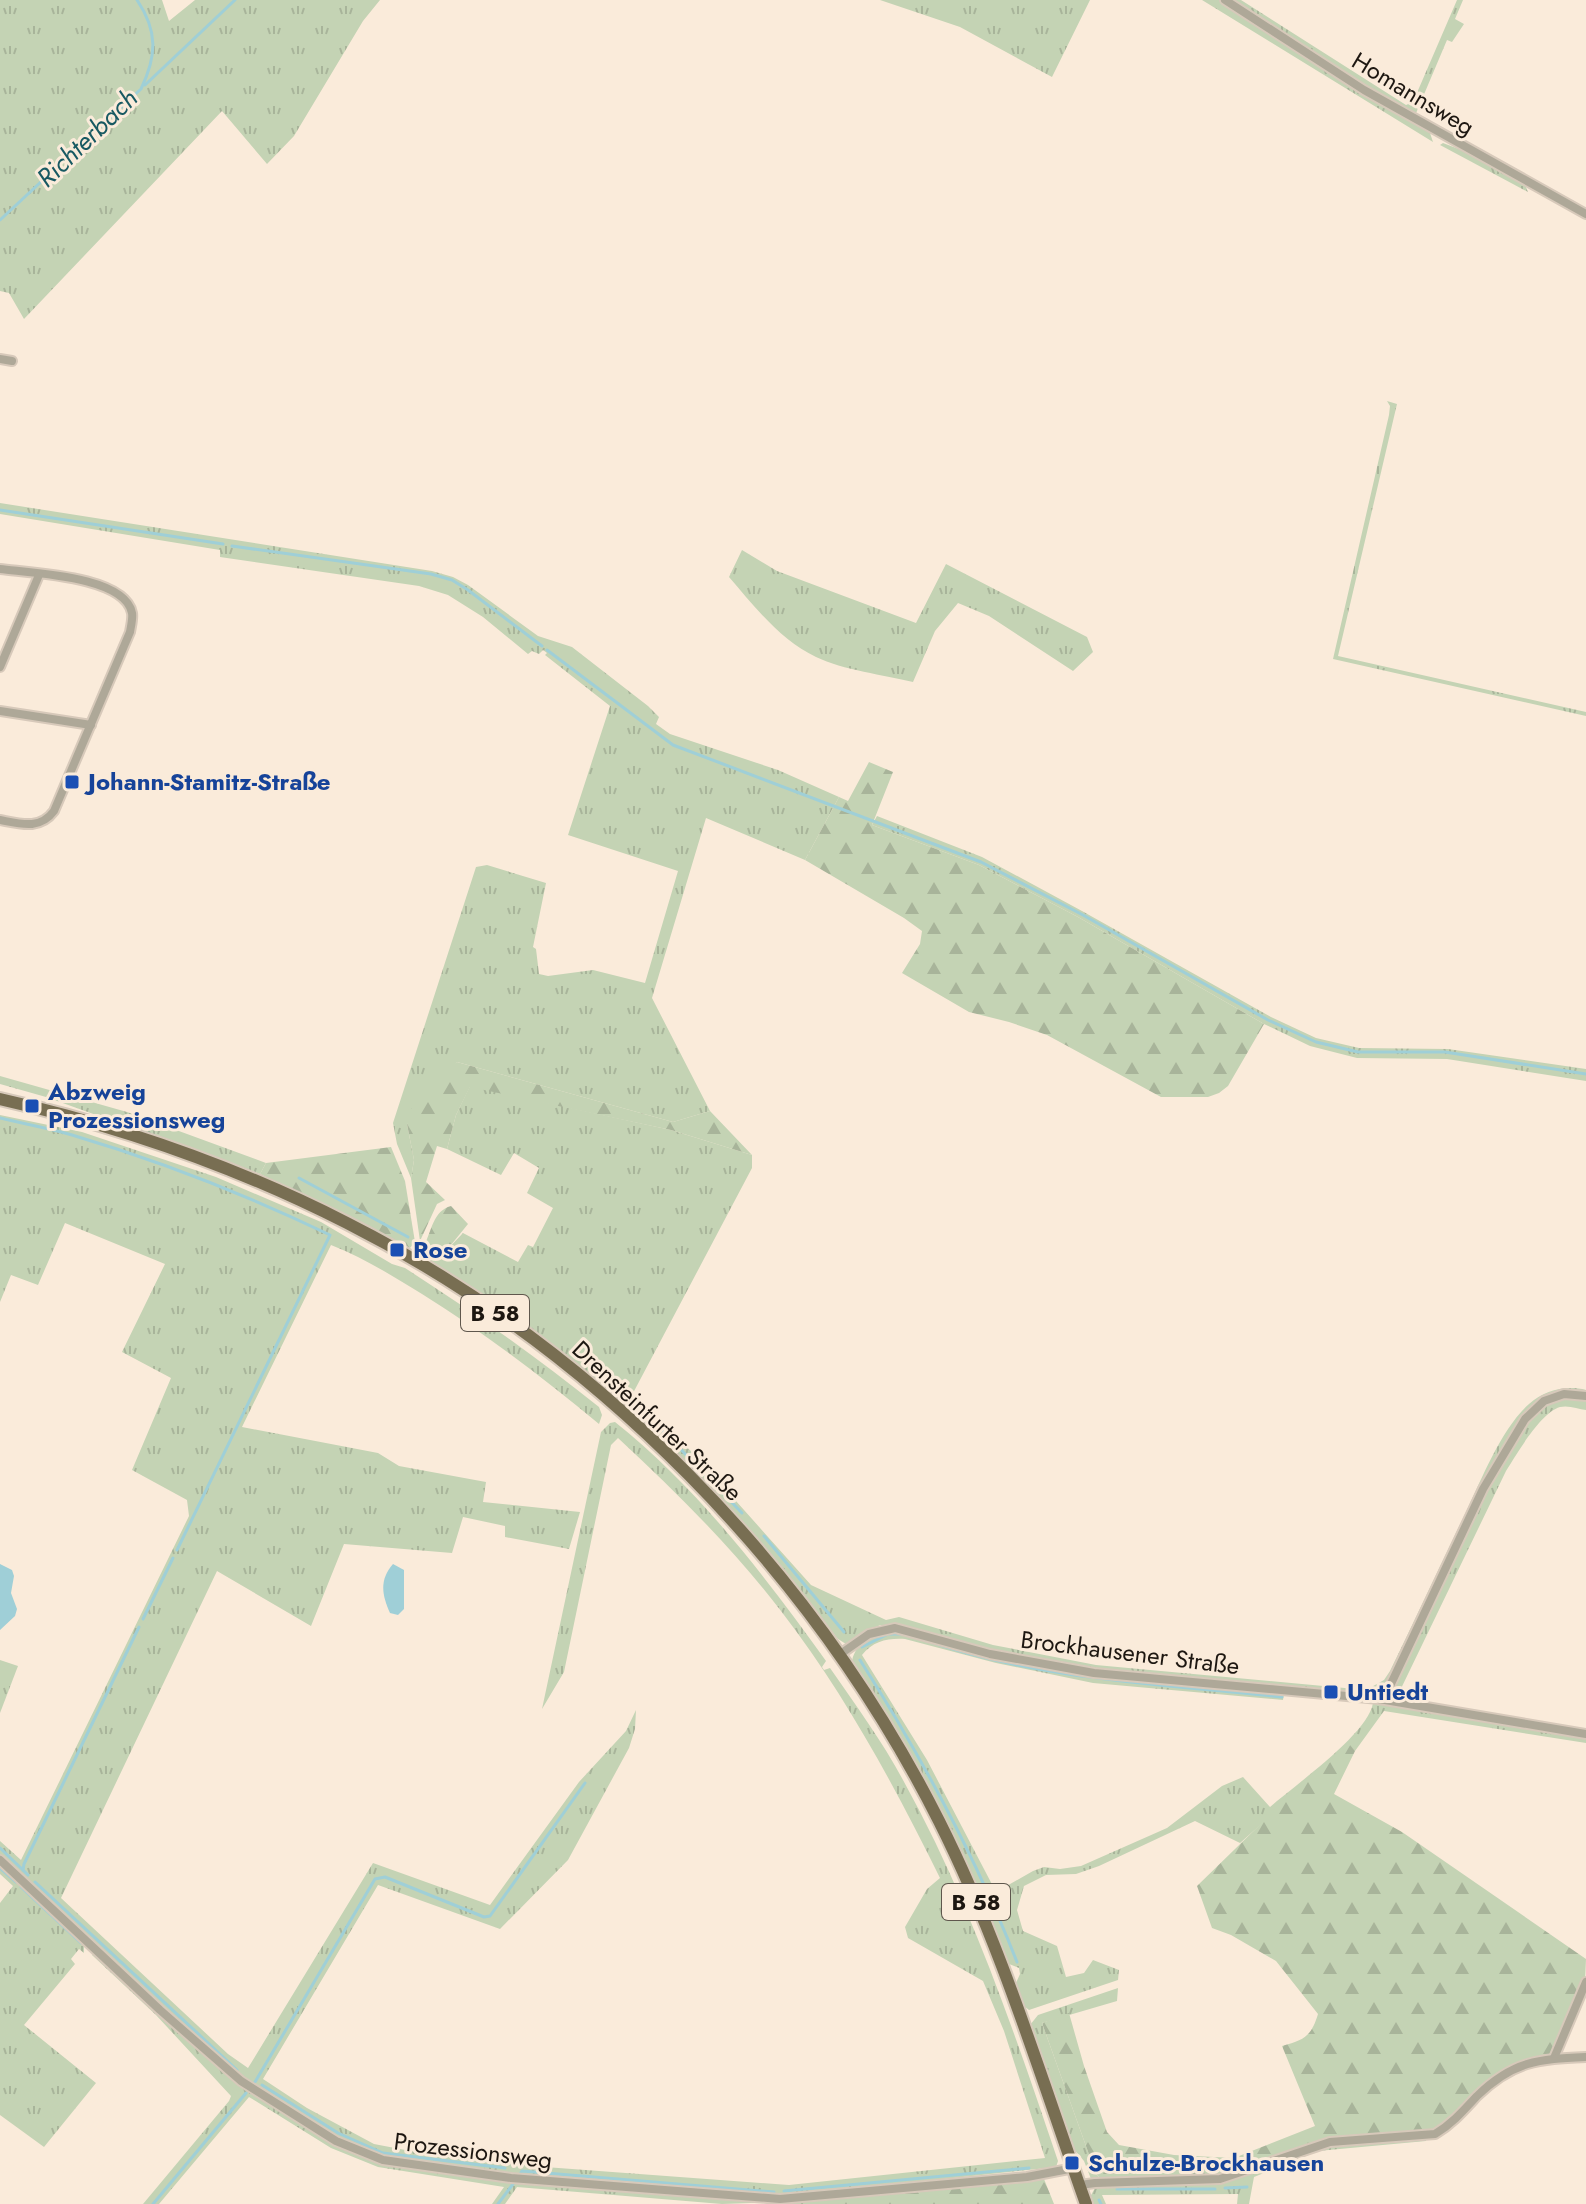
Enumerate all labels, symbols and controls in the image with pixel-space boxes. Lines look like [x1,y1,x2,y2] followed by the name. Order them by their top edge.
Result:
[1345,43,1481,144] street label: Homannsweg
[28,80,146,196] water label: Richterbach
[84,764,331,799] place label: Johann-Stamitz-Straße
[63,773,81,791] marker: Johann-Stamitz-Straße
[47,1074,225,1137] place label: Abzweig Prozessionsweg
[23,1097,41,1115] marker: Abzweig Prozessionsweg
[413,1232,467,1267] place label: Rose
[388,1241,406,1259] marker: Rose
[461,1295,529,1331] road number: B 58
[564,1332,750,1509] street label: Drensteinfurter Straße
[1019,1622,1241,1683] street label: Brockhausener Straße
[1347,1674,1428,1709] place label: Untiedt
[1322,1683,1340,1701] marker: Untiedt
[942,1884,1010,1920] road number: B 58
[392,2123,554,2178] street label: Prozessionsweg
[1088,2145,1324,2180] place label: Schulze-Brockhausen
[1063,2154,1081,2172] marker: Schulze-Brockhausen

